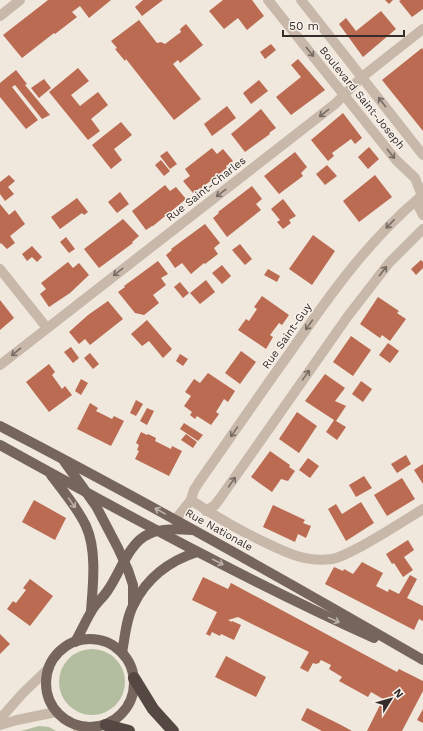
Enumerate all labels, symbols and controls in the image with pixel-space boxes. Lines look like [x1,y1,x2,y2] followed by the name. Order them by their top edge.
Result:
[283,12,404,38] scale bar
[289,19,319,33] text: 50 m
[317,44,407,152] street label: Boulevard Saint-Joseph
[306,47,315,58] one-way arrow
[378,97,386,108] one-way arrow
[318,109,329,117] one-way arrow
[387,149,396,159] one-way arrow
[164,154,249,224] street label: Rue Saint-Charles
[215,188,226,197] one-way arrow
[386,219,395,229] one-way arrow
[379,265,388,276] one-way arrow
[113,268,124,277] one-way arrow
[259,300,315,371] street label: Rue Saint-Guy
[305,320,313,331] one-way arrow
[10,348,21,357] one-way arrow
[302,370,310,381] one-way arrow
[230,426,238,437] one-way arrow
[228,477,236,488] one-way arrow
[68,497,76,508] one-way arrow
[183,506,255,554] street label: Rue Nationale
[154,507,166,515] one-way arrow
[212,559,224,567] one-way arrow
[328,617,340,624] one-way arrow
[371,679,411,719] north arrow
[391,686,406,700] text: N

